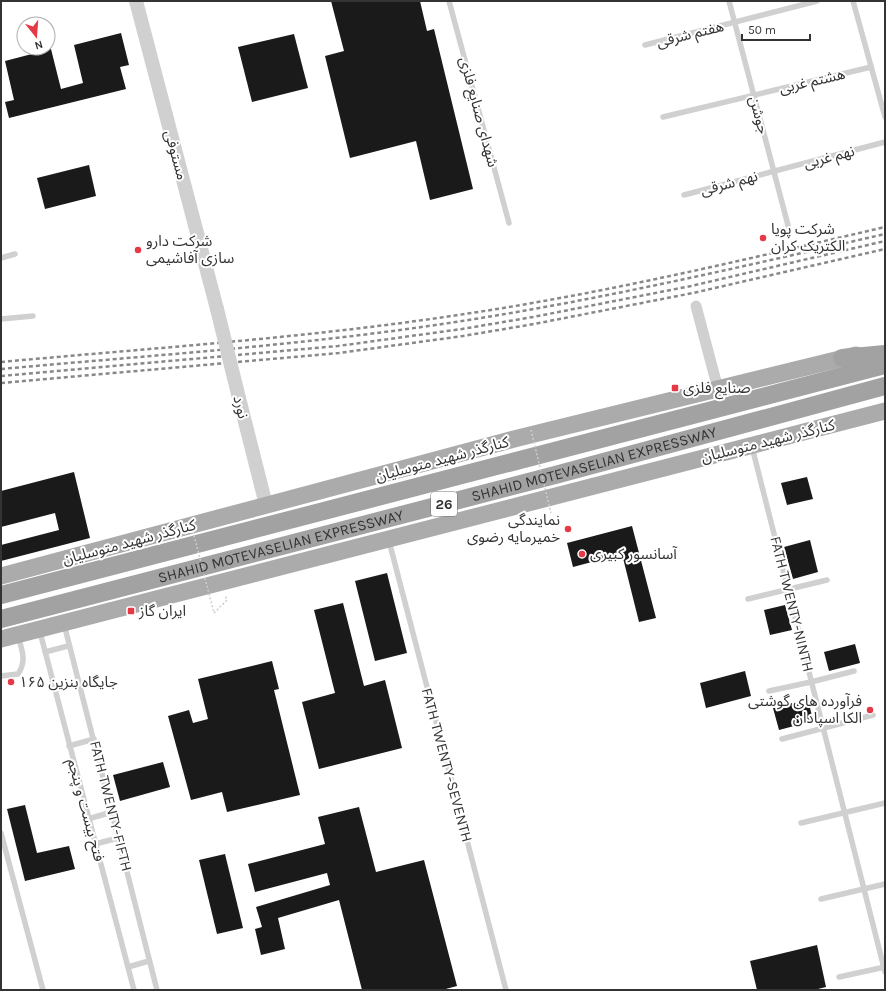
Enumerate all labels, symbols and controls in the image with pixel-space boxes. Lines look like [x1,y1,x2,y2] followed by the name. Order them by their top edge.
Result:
[16,16,56,56] north arrow
[742,16,810,42] scale bar
[655,17,726,53] street label: هفتم شرقی
[748,23,776,37] text: 50 m
[33,38,44,52] text: N
[453,55,502,170] street label: شهدای صنایع فلزی
[777,65,847,99] street label: هشتم غربی
[745,94,773,136] street label: جوشن
[161,128,191,182] street label: مستوفی
[802,142,857,174] street label: نهم غربی
[698,167,760,201] street label: نهم شرقی
[771,220,845,255] place label: شرکت پویا الکتریک کران
[146,232,234,267] place label: شرکت دارو سازی آفاشیمی
[758,233,768,243] marker: شرکت پویا الکتریک کران
[133,245,143,255] marker: شرکت دارو سازی آفاشیمی
[683,379,751,400] place label: صنایع فلزی
[670,383,680,393] marker: صنایع فلزی
[229,394,253,420] street label: نورد
[699,415,838,466] street label: کنارگذر شهید متوسلیان
[470,423,719,505] street label: SHAHID MOTEVASELIAN EXPRESSWAY
[373,432,511,485] street label: کنارگذر شهید متوسلیان
[431,492,457,516] road number: 26
[156,506,406,587] street label: SHAHID MOTEVASELIAN EXPRESSWAY
[467,511,560,546] place label: نمایندگی خمیرمایه رضوی
[60,515,198,568] street label: کنارگذر شهید متوسلیان
[563,524,573,534] marker: نمایندگی خمیرمایه رضوی
[766,534,818,674] street label: FATH TWENTY-NINTH
[590,545,677,563] place label: آسانسور کبیری
[577,549,587,559] marker: آسانسور کبیری
[138,602,186,620] place label: ایران گاز
[126,606,136,616] marker: ایران گاز
[19,673,118,691] place label: جایگاه بنزین ۱۶۵
[6,677,16,687] marker: جایگاه بنزین ۱۶۵
[418,686,476,844] street label: FATH TWENTY-SEVENTH
[748,692,862,728] place label: فرآورده های گوشتی الکا اسپادان
[865,705,875,715] marker: فرآورده های گوشتی الکا اسپادان
[86,739,136,873] street label: FATH TWENTY-FIFTH
[61,757,108,864] street label: فتح بیست و پنجم

